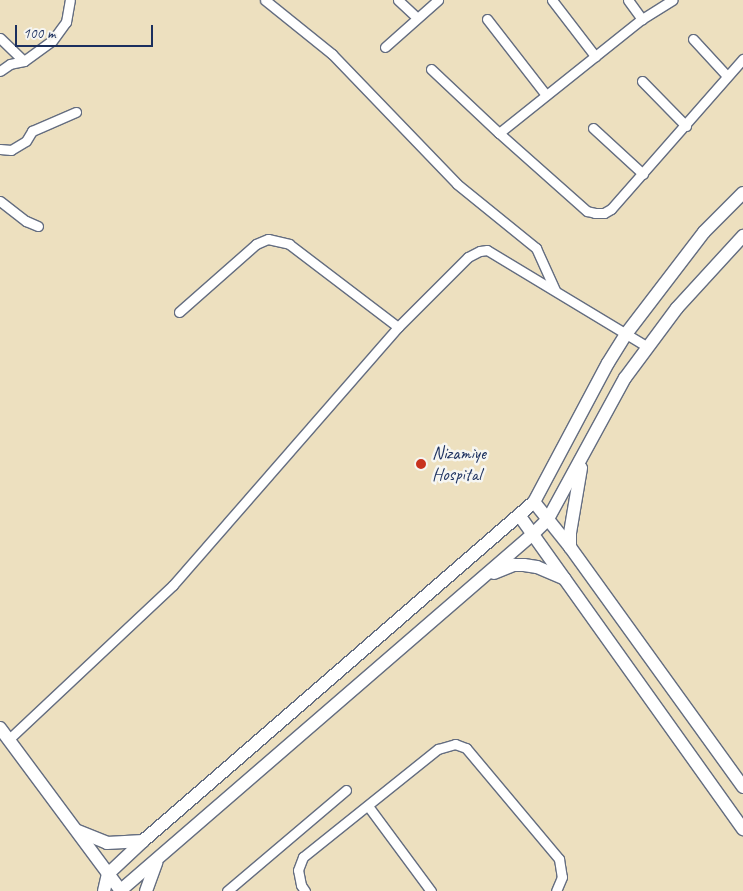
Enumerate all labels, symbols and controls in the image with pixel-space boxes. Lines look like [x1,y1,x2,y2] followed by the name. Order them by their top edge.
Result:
[18,15,155,47] scale bar
[23,24,55,43] text: 100 m
[432,443,486,486] place label: Nizamiye Hospital
[414,457,428,471] marker: Nizamiye Hospital

